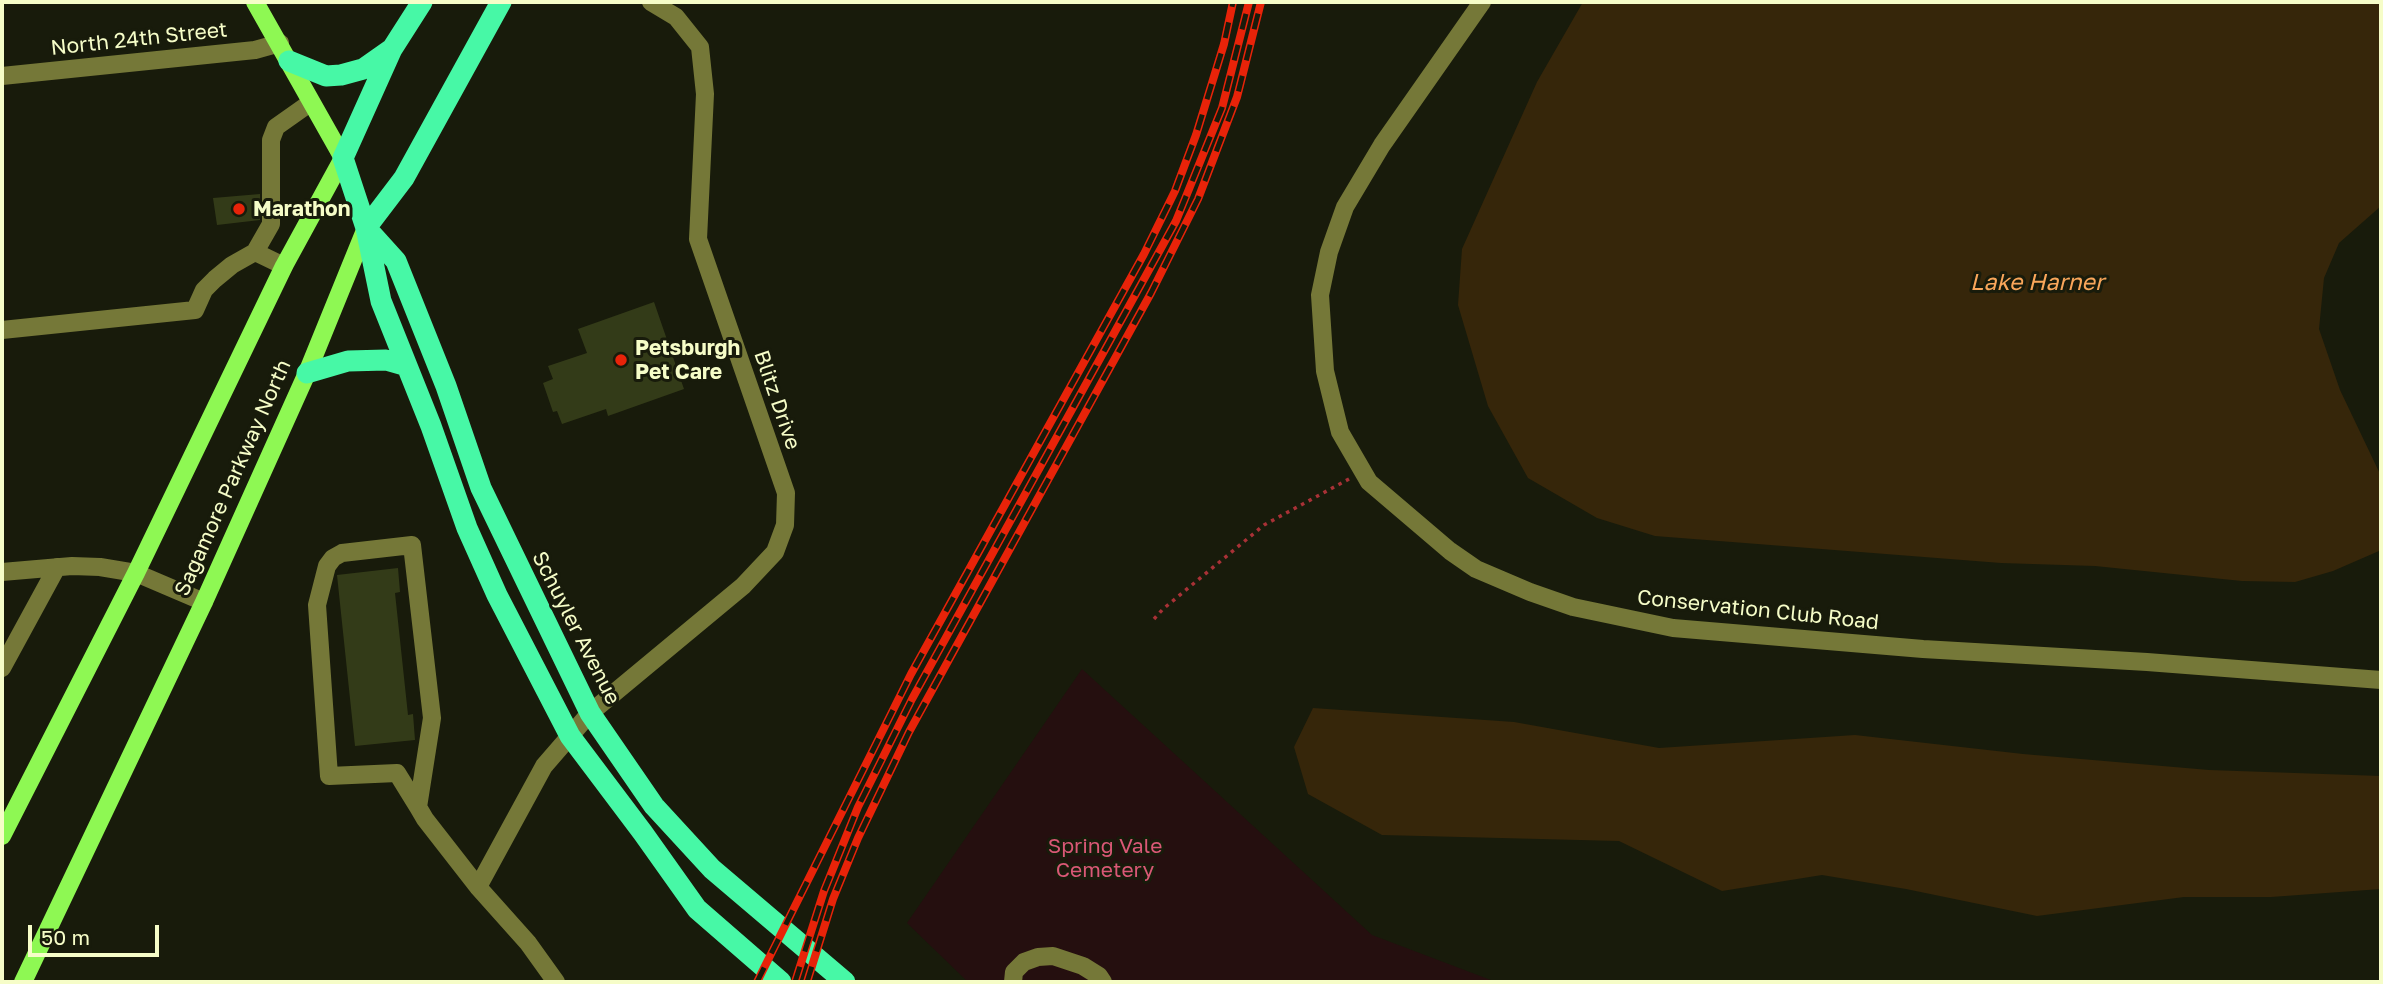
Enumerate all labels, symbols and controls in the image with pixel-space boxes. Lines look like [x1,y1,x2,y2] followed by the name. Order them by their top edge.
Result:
[49,17,229,61] street label: North 24th Street
[253,196,350,222] place label: Marathon
[231,201,247,217] marker: Marathon
[1970,269,2104,297] water label: Lake Harner
[635,335,740,385] place label: Petsburgh Pet Care
[748,347,806,453] street label: Blitz Drive
[613,352,629,368] marker: Petsburgh Pet Care
[169,356,297,600] street label: Sagamore Parkway North
[527,547,625,709] street label: Schuyler Avenue
[1636,585,1880,635] street label: Conservation Club Road
[1048,833,1162,883] park label: Spring Vale Cemetery
[32,911,163,955] scale bar
[41,924,90,950] text: 50 m

